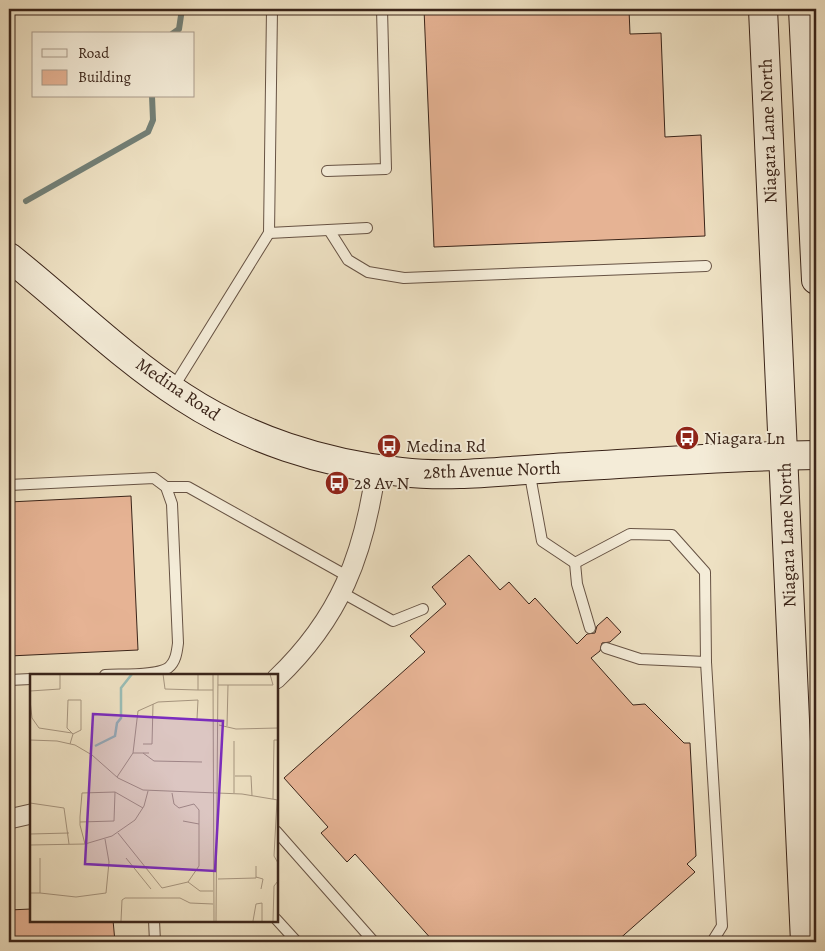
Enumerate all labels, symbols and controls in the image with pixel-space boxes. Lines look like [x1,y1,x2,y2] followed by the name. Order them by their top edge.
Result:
[32,32,195,98] legend
[78,43,110,63] text: Road
[753,58,783,204] street label: Niagara Lane North
[78,67,131,87] text: Building
[131,352,225,426] street label: Medina Road
[674,425,700,451] bus stop icon: Niagara Ln
[704,426,785,450] place label: Niagara Ln
[376,433,402,459] bus stop icon: Medina Rd
[406,434,486,458] place label: Medina Rd
[423,456,562,484] street label: 28th Avenue North
[772,462,802,608] street label: Niagara Lane North
[324,470,350,496] bus stop icon: 28 Av N
[354,471,410,495] place label: 28 Av N
[30,674,278,921] inset map

